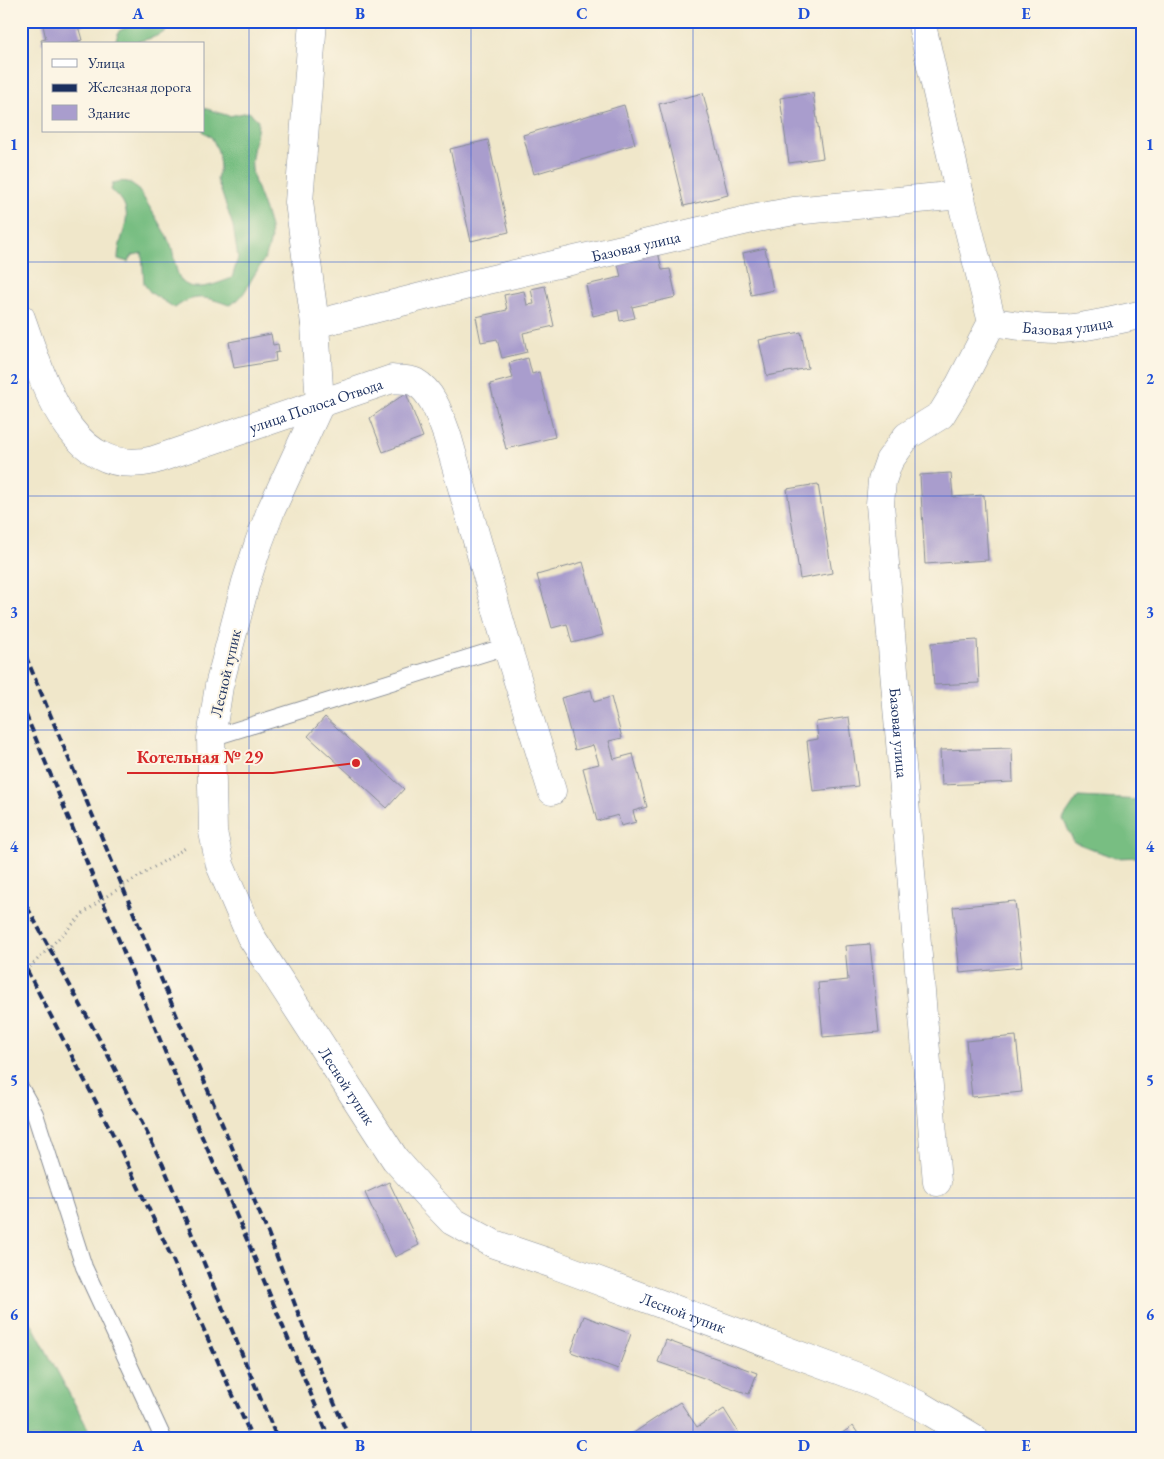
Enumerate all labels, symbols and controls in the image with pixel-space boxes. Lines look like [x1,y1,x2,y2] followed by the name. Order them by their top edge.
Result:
[131,3,144,24] text: A
[355,3,365,24] text: B
[576,3,588,24] text: C
[798,3,810,24] text: D
[1021,3,1031,24] text: E
[42,42,205,132] legend
[87,53,125,72] text: Улица
[87,77,191,96] text: Железная дорога
[88,103,130,122] text: Здание
[10,134,18,155] text: 1
[1146,134,1154,155] text: 1
[589,226,683,267] street label: Базовая улица
[1021,311,1115,340] street label: Базовая улица
[10,368,19,389] text: 2
[1146,368,1155,389] text: 2
[246,373,386,438] street label: улица Полоса Отвода
[10,602,18,623] text: 3
[1146,602,1154,623] text: 3
[205,627,246,719] street label: Лесной тупик
[884,687,913,779] street label: Базовая улица
[127,740,273,773] callout: Котельная № 29
[137,745,264,768] text: Котельная № 29
[10,836,19,857] text: 4
[1146,836,1155,857] text: 4
[314,1043,380,1129] street label: Лесной тупик
[10,1070,18,1091] text: 5
[1146,1070,1154,1091] text: 5
[638,1287,729,1338] street label: Лесной тупик
[10,1304,19,1325] text: 6
[1146,1304,1155,1325] text: 6
[131,1435,144,1456] text: A
[355,1435,365,1456] text: B
[576,1435,588,1456] text: C
[798,1435,810,1456] text: D
[1021,1435,1031,1456] text: E

